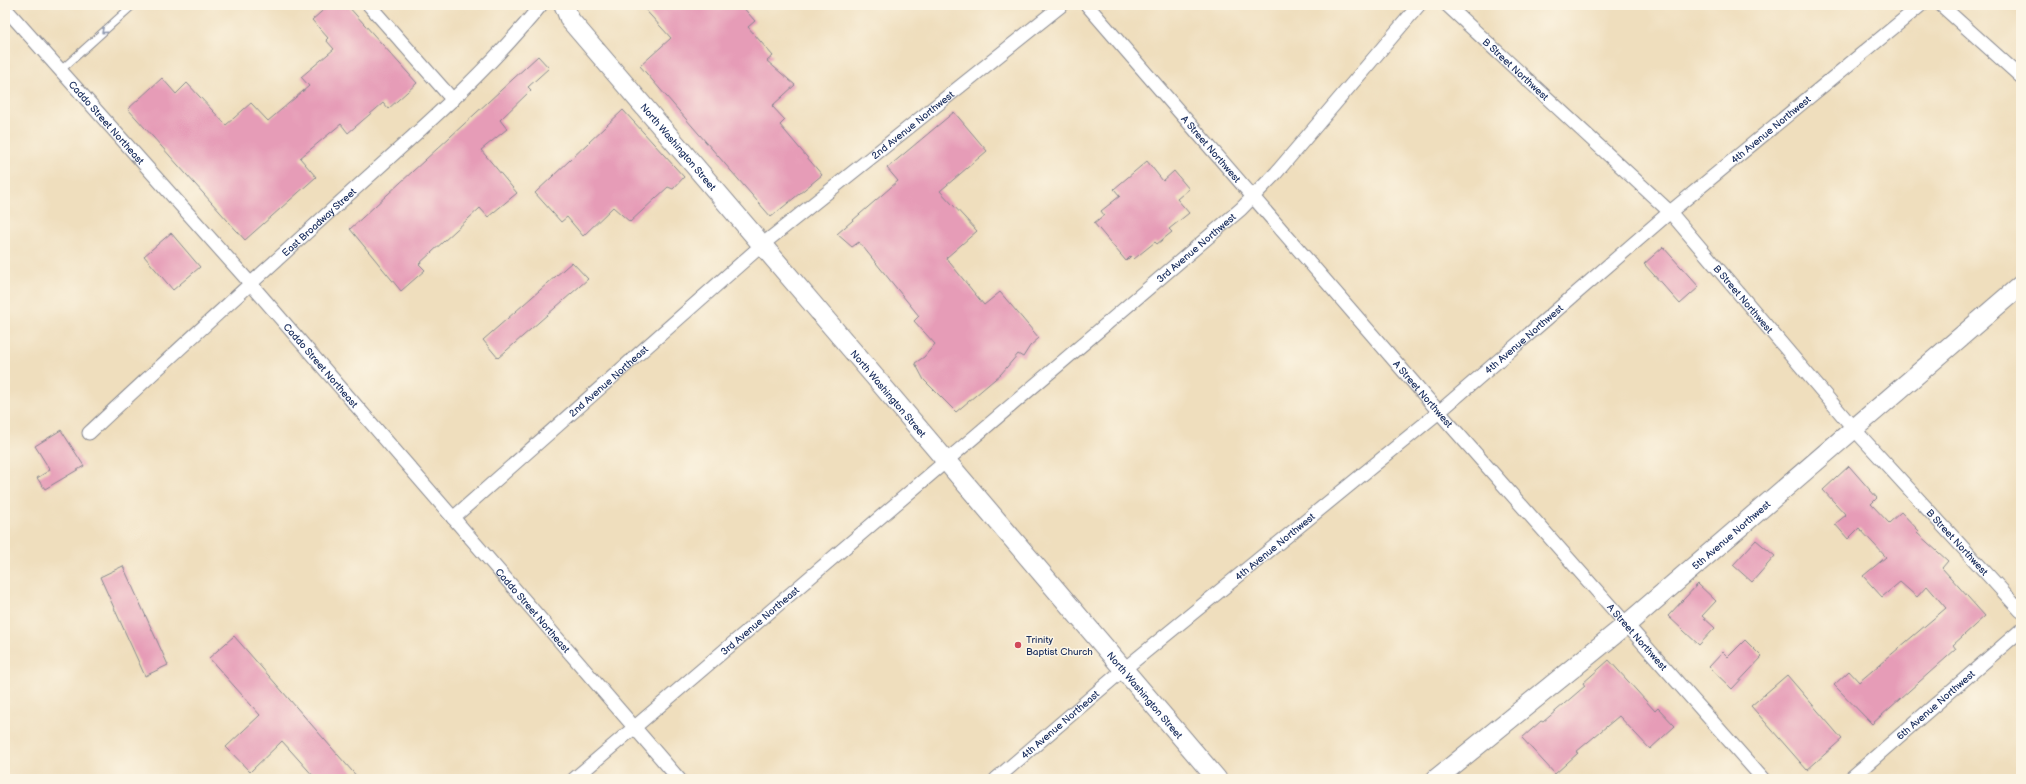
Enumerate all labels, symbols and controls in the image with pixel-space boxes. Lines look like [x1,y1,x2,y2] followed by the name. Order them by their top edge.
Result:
[102,26,109,33] one-way arrow
[1480,36,1551,103] street label: B Street Northwest
[66,79,146,167] street label: Caddo Street Northeast
[869,89,957,162] street label: 2nd Avenue Northwest
[1729,94,1813,166] street label: 4th Avenue Northwest
[637,101,718,193] street label: North Washington Street
[1178,113,1243,185] street label: A Street Northwest
[280,186,359,259] street label: East Broadway Street
[1154,211,1239,286] street label: 3rd Avenue Northwest
[1711,263,1775,336] street label: B Street Northwest
[1482,302,1566,377] street label: 4th Avenue Northwest
[281,321,360,411] street label: Caddo Street Northeast
[567,344,651,420] street label: 2nd Avenue Northeast
[848,348,928,440] street label: North Washington Street
[1390,358,1455,430] street label: A Street Northwest
[1690,498,1773,572] street label: 5th Avenue Northwest
[1923,507,1990,578] street label: B Street Northwest
[1233,511,1318,583] street label: 4th Avenue Northwest
[492,566,572,656] street label: Caddo Street Northeast
[718,584,802,658] street label: 3rd Avenue Northeast
[1604,602,1669,673] street label: A Street Northwest
[1026,634,1093,658] place label: Trinity Baptist Church
[1013,640,1023,650] marker: Trinity Baptist Church
[1104,650,1185,742] street label: North Washington Street
[1894,668,1977,743] street label: 6th Avenue Northwest
[1019,688,1102,762] street label: 4th Avenue Northeast

